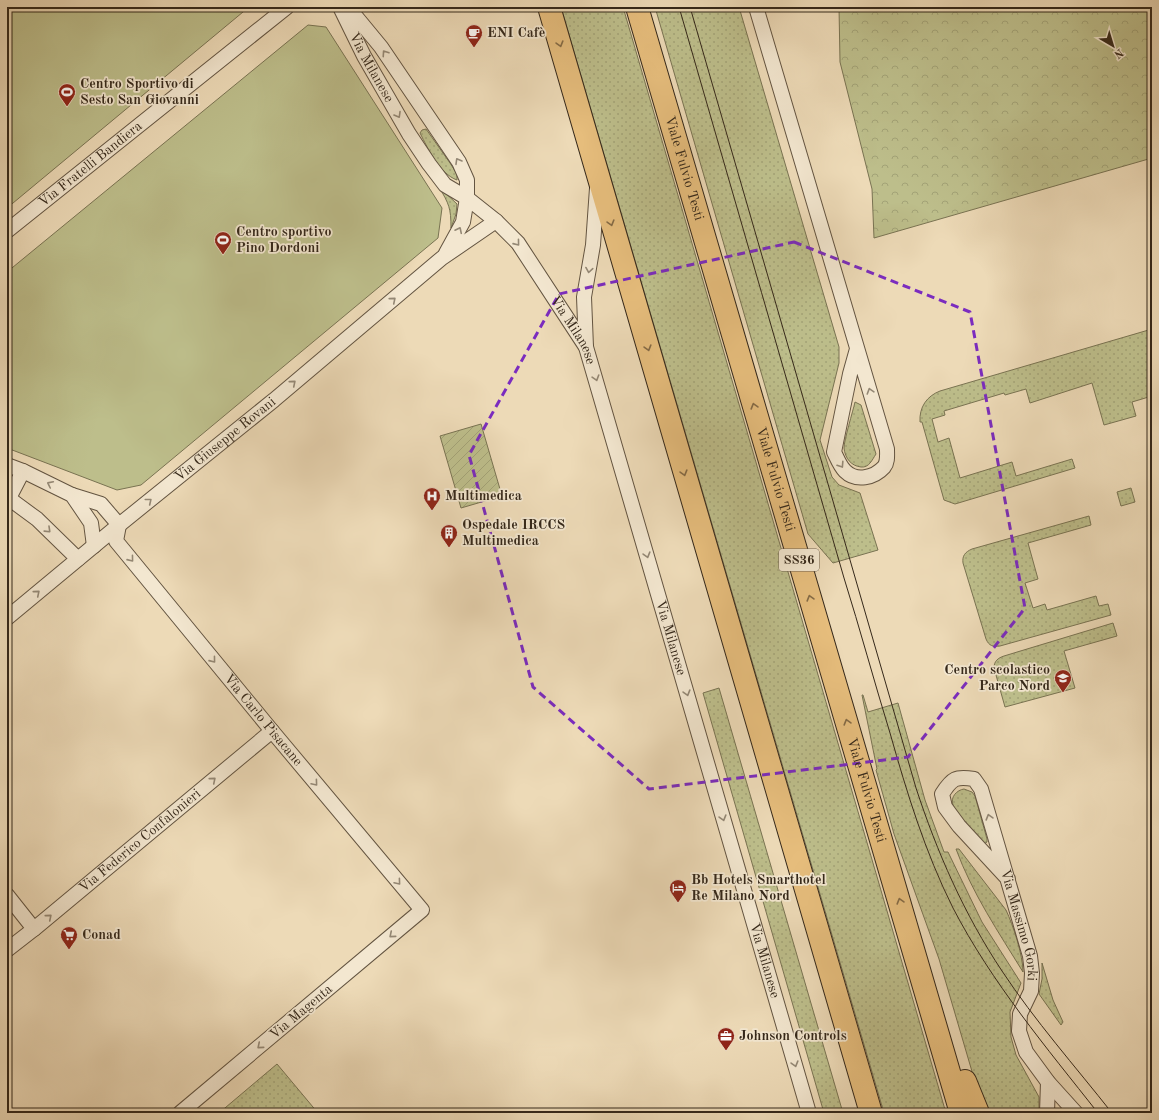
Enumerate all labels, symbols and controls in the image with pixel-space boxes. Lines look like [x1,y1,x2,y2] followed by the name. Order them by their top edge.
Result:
[464,23,484,48] cafe icon: ENI Cafè
[487,26,545,40] place label: ENI Cafè
[1093,26,1133,66] north arrow
[347,30,396,105] street label: Via Milanese
[555,41,564,48] one-way arrow
[1111,46,1125,60] text: N
[383,51,390,58] one-way arrow
[80,77,199,107] place label: Centro Sportivo di Sesto San Giovanni
[57,82,77,107] sports icon: Centro Sportivo di Sesto San Giovanni
[394,111,401,118] one-way arrow
[662,114,706,222] street label: Viale Fulvio Testi
[36,119,145,210] street label: Via Fratelli Bandiera
[456,158,463,165] one-way arrow
[607,220,615,226] one-way arrow
[236,225,331,255] place label: Centro sportivo Pino Dordoni
[454,226,462,234] one-way arrow
[213,230,233,255] sports icon: Centro sportivo Pino Dordoni
[512,238,519,245] one-way arrow
[585,267,594,273] one-way arrow
[547,293,598,366] street label: Via Milanese
[388,297,395,304] one-way arrow
[643,344,652,351] one-way arrow
[591,375,600,382] one-way arrow
[289,381,296,388] one-way arrow
[866,388,875,395] one-way arrow
[172,394,279,484] street label: Via Giuseppe Rovani
[750,403,759,410] one-way arrow
[753,425,797,533] street label: Viale Fulvio Testi
[837,461,844,468] one-way arrow
[679,469,688,476] one-way arrow
[47,481,54,489] one-way arrow
[422,486,442,511] hospital icon: Multimedica
[445,489,522,503] place label: Multimedica
[144,498,152,505] one-way arrow
[462,518,565,548] place label: Ospedale IRCCS Multimedica
[439,523,459,548] building icon: Ospedale IRCCS Multimedica
[43,525,51,533] one-way arrow
[779,549,819,571] road number: SS36
[642,551,651,558] one-way arrow
[126,554,133,561] one-way arrow
[32,591,40,598] one-way arrow
[806,594,815,601] one-way arrow
[653,599,688,677] street label: Via Milanese
[209,655,216,662] one-way arrow
[944,663,1050,693] place label: Centro scolastico Parco Nord
[1053,668,1073,693] school or university icon: Centro scolastico Parco Nord
[221,671,305,769] street label: Via Carlo Pisacane
[682,689,691,696] one-way arrow
[843,719,852,726] one-way arrow
[844,736,888,844] street label: Viale Fulvio Testi
[208,778,216,785] one-way arrow
[310,778,317,785] one-way arrow
[76,786,204,895] street label: Via Federico Confalonieri
[718,814,727,821] one-way arrow
[986,814,994,820] one-way arrow
[998,868,1039,982] street label: Via Massimo Gorki
[691,873,826,903] place label: Bb Hotels Smarthotel Re Milano Nord
[394,878,401,885] one-way arrow
[668,878,688,903] hotel icon: Bb Hotels Smarthotel Re Milano Nord
[896,897,905,904] one-way arrow
[44,914,51,921] one-way arrow
[747,921,782,1000] street label: Via Milanese
[59,925,79,950] supermarket icon: Conad
[82,928,121,942] place label: Conad
[389,931,396,938] one-way arrow
[267,982,335,1042] street label: Via Magenta
[716,1026,736,1051] office icon: Johnson Controls
[739,1029,847,1043] place label: Johnson Controls
[257,1041,265,1048] one-way arrow
[790,1060,799,1067] one-way arrow

